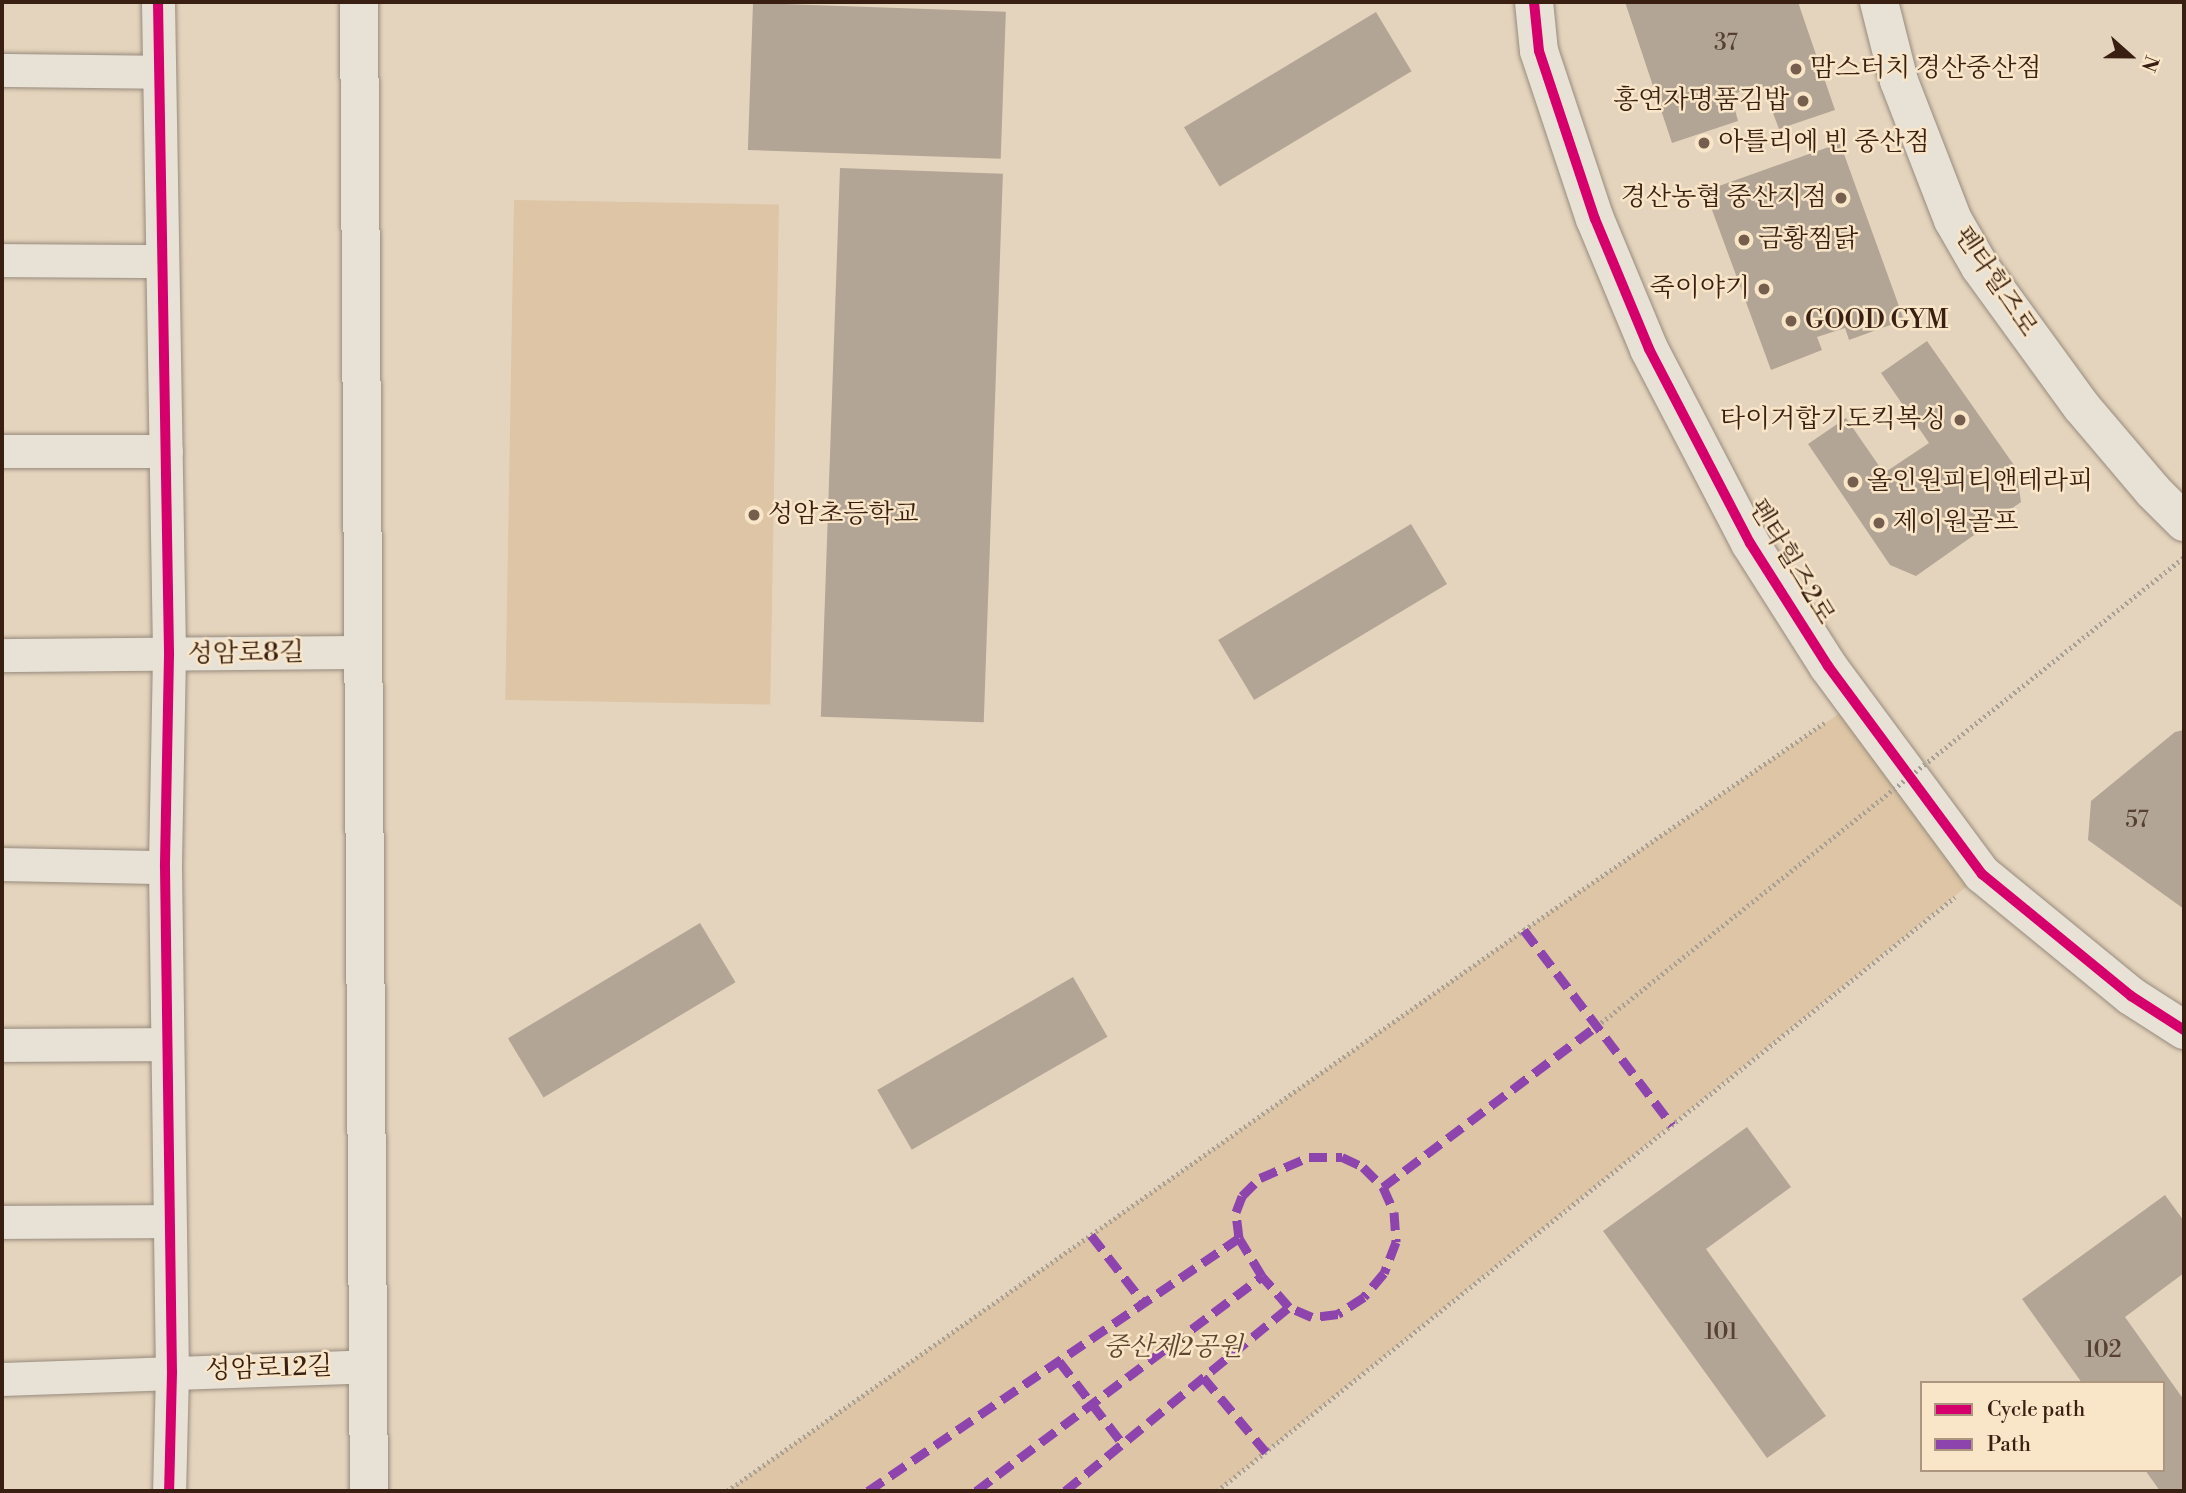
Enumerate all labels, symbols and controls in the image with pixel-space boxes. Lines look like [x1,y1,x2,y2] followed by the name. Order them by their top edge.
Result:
[2095,21,2165,91] north arrow
[1714,29,1738,57] house number: 37
[2136,52,2164,75] text: N
[1810,53,2041,85] place label: 맘스터치 경산중산점
[1788,61,1804,77] marker: 맘스터치 경산중산점
[1613,85,1789,117] place label: 홍연자명품김밥
[1795,93,1811,109] marker: 홍연자명품김밥
[1718,127,1930,159] place label: 아틀리에 빈 중산점
[1696,135,1712,151] marker: 아틀리에 빈 중산점
[1621,182,1827,214] place label: 경산농협 중산지점
[1833,190,1849,206] marker: 경산농협 중산지점
[1947,221,2043,343] street label: 펜타힐즈로
[1758,224,1858,256] place label: 금황찜닭
[1736,232,1752,248] marker: 금황찜닭
[1650,273,1750,305] place label: 죽이야기
[1756,281,1772,297] marker: 죽이야기
[1805,305,1949,337] place label: GOOD GYM
[1783,313,1799,329] marker: GOOD GYM
[1720,404,1946,436] place label: 타이거합기도킥복싱
[1952,412,1968,428] marker: 타이거합기도킥복싱
[1867,466,2093,498] place label: 올인원피티앤테라피
[1845,474,1861,490] marker: 올인원피티앤테라피
[1741,494,1841,630] street label: 펜타힐즈2로
[768,499,919,531] place label: 성암초등학교
[746,507,762,523] marker: 성암초등학교
[1893,507,2019,539] place label: 제이원골프
[1871,515,1887,531] marker: 제이원골프
[188,637,304,671] street label: 성암로8길
[2125,806,2149,834] house number: 57
[1704,1318,1738,1346] house number: 101
[1103,1332,1243,1364] park label: 중산제2공원
[2084,1336,2122,1364] house number: 102
[205,1351,333,1387] street label: 성암로12길
[1920,1381,2165,1472] legend
[1987,1397,2085,1423] text: Cycle path
[1987,1432,2031,1458] text: Path

